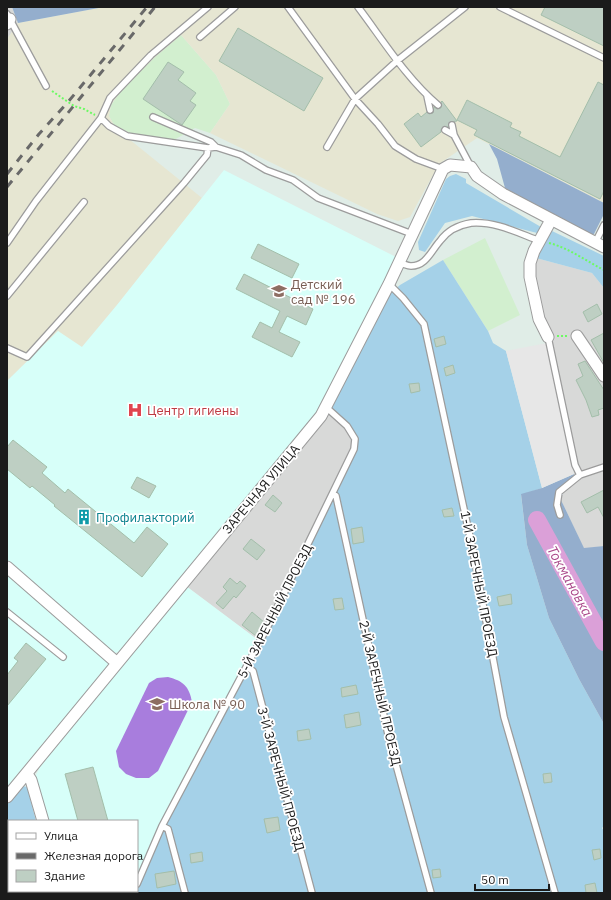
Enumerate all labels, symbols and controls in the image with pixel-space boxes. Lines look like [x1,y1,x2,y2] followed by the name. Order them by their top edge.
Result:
[291,276,355,308] place label: Детский сад № 196
[270,282,288,300] school or university icon: Детский сад № 196
[126,401,144,419] hospital icon: Центр гигиены
[147,402,239,419] place label: Центр гигиены
[219,440,304,537] street label: ЗАРЕЧНАЯ УЛИЦА
[75,508,93,526] building icon: Профилакторий
[96,509,195,526] place label: Профилакторий
[456,509,502,659] street label: 1-Й ЗАРЕЧНЫЙ ПРОЕЗД
[234,540,317,681] street label: 5-Й ЗАРЕЧНЫЙ ПРОЕЗД
[543,542,597,620] water label: Токмановка
[355,619,405,768] street label: 2-Й ЗАРЕЧНЫЙ ПРОЕЗД
[148,695,166,713] school or university icon: Школа № 90
[169,696,245,713] place label: Школа № 90
[254,705,309,853] street label: 3-Й ЗАРЕЧНЫЙ ПРОЕЗД
[8,820,138,892] legend
[44,828,78,843] text: Улица
[44,848,144,863] text: Железная дорога
[475,866,549,892] scale bar
[44,868,86,883] text: Здание
[481,872,509,887] text: 50 m

